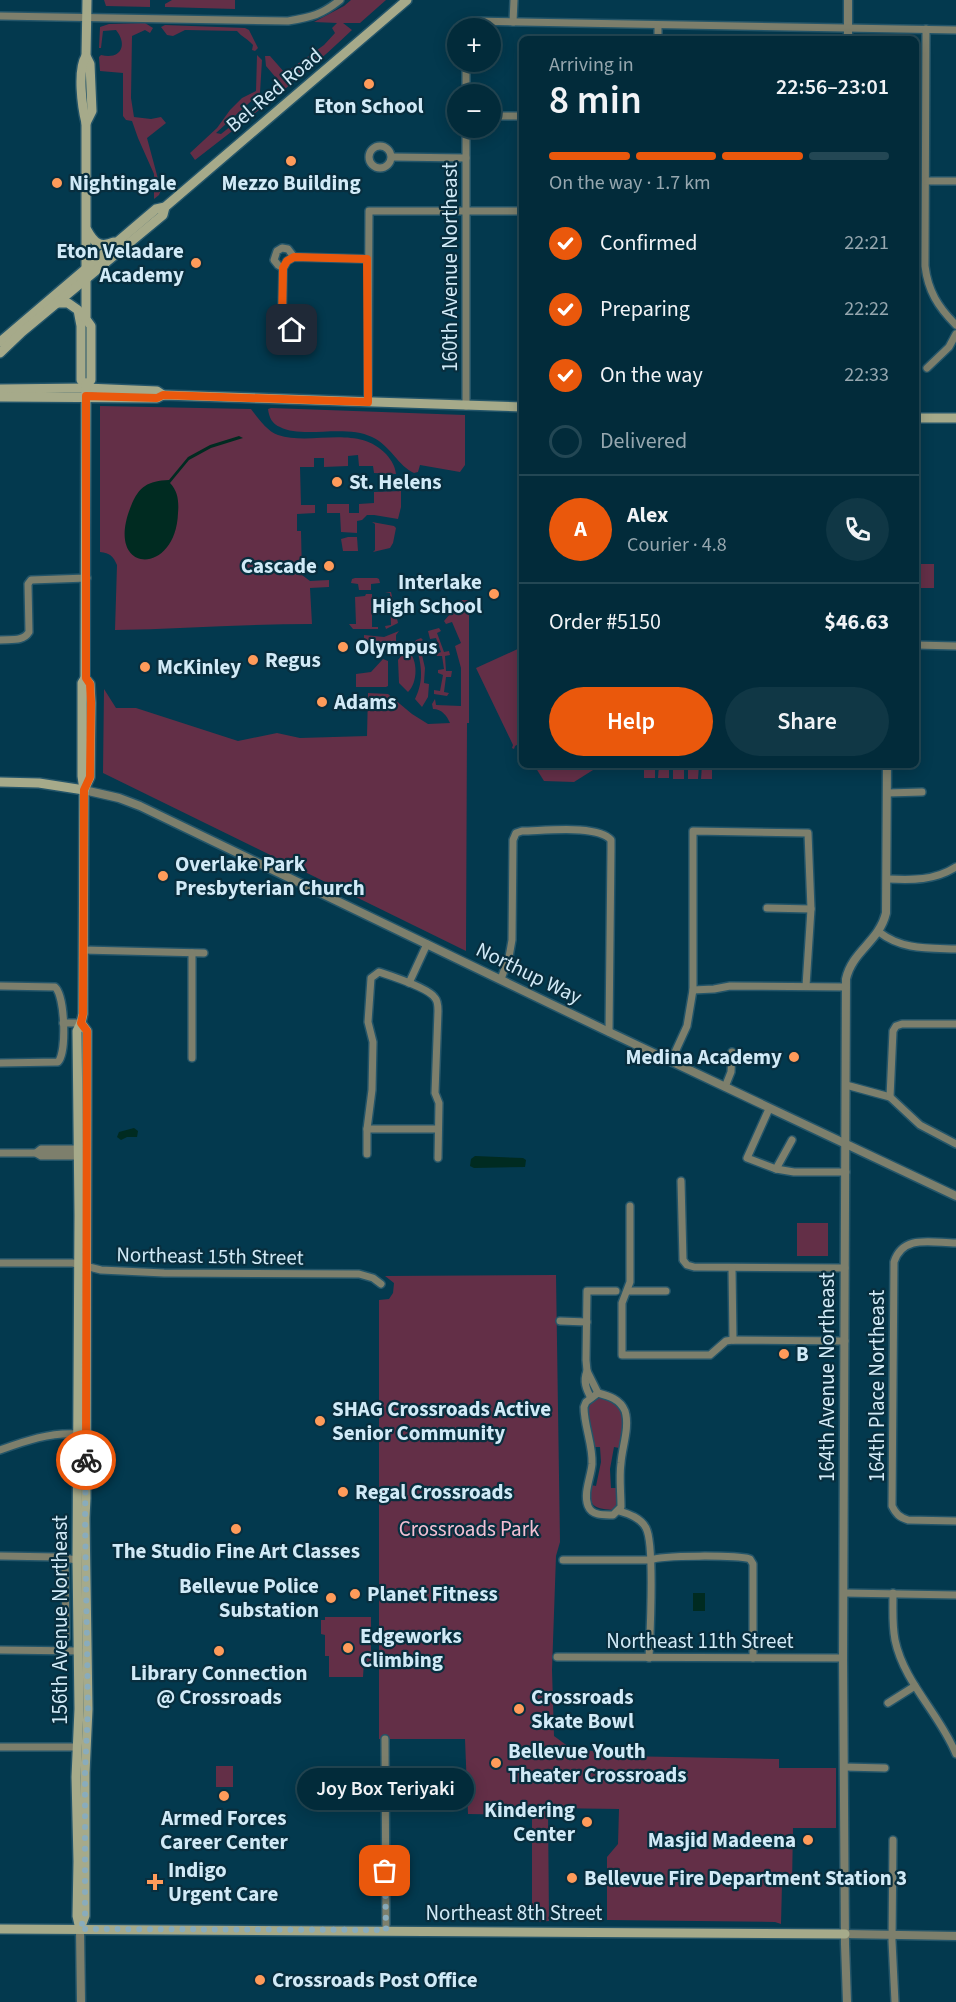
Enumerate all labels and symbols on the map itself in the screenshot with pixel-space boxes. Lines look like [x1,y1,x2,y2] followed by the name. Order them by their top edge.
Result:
[219,41,329,139] street label: Bel-Red Road
[362,77,376,91] marker: Eton School
[314,91,424,121] place label: Eton School
[284,154,298,168] marker: Mezzo Building
[435,162,465,372] street label: 160th Avenue Northeast
[69,168,177,198] place label: Nightingale
[221,168,361,198] place label: Mezzo Building
[50,176,64,190] marker: Nightingale
[56,236,184,290] place label: Eton Veladare Academy
[189,256,203,270] marker: Eton Veladare Academy
[266,304,317,355] pin
[349,467,442,497] place label: St. Helens
[330,475,344,489] marker: St. Helens
[241,551,317,581] place label: Cascade
[322,559,336,573] marker: Cascade
[372,567,482,621] place label: Interlake High School
[487,587,501,601] marker: Interlake High School
[355,632,438,662] place label: Olympus
[336,640,350,654] marker: Olympus
[265,645,321,675] place label: Regus
[157,652,241,682] place label: McKinley
[246,653,260,667] marker: Regus
[138,660,152,674] marker: McKinley
[333,687,396,717] place label: Adams
[315,695,329,709] marker: Adams
[175,849,365,903] place label: Overlake Park Presbyterian Church
[156,869,170,883] marker: Overlake Park Presbyterian Church
[471,934,587,1012] street label: Northup Way
[625,1042,782,1072] place label: Medina Academy
[787,1050,801,1064] marker: Medina Academy
[116,1239,304,1273] street label: Northeast 15th Street
[812,1272,842,1482] street label: 164th Avenue Northeast
[862,1290,892,1482] street label: 164th Place Northeast
[796,1339,809,1369] place label: B
[777,1347,791,1361] marker: B
[332,1394,551,1448] place label: SHAG Crossroads Active Senior Community
[313,1414,327,1428] marker: SHAG Crossroads Active Senior Community
[56,1430,116,1490] courier
[355,1477,513,1507] place label: Regal Crossroads
[336,1485,350,1499] marker: Regal Crossroads
[399,1514,540,1544] park label: Crossroads Park
[45,1515,75,1725] street label: 156th Avenue Northeast
[229,1522,243,1536] marker: The Studio Fine Art Classes
[112,1536,360,1566] place label: The Studio Fine Art Classes
[179,1571,319,1625] place label: Bellevue Police Substation
[367,1579,498,1609] place label: Planet Fitness
[348,1587,362,1601] marker: Planet Fitness
[324,1591,338,1605] marker: Bellevue Police Substation
[360,1621,462,1675] place label: Edgeworks Climbing
[606,1626,794,1656] street label: Northeast 11th Street
[341,1641,355,1655] marker: Edgeworks Climbing
[212,1644,226,1658] marker: Library Connection @ Crossroads
[130,1658,308,1712] place label: Library Connection @ Crossroads
[531,1682,634,1736] place label: Crossroads Skate Bowl
[512,1702,526,1716] marker: Crossroads Skate Bowl
[508,1736,687,1790] place label: Bellevue Youth Theater Crossroads
[489,1756,503,1770] marker: Bellevue Youth Theater Crossroads
[296,1769,474,1811] callout: Joy Box Teriyaki
[217,1789,231,1803] marker: Armed Forces Career Center
[484,1795,576,1849] place label: Kindering Center
[160,1803,289,1857] place label: Armed Forces Career Center
[580,1815,594,1829] marker: Kindering Center
[648,1825,796,1855] place label: Masjid Madeena
[801,1833,815,1847] marker: Masjid Madeena
[359,1845,410,1896] pin
[168,1855,279,1909] place label: Indigo Urgent Care
[584,1863,907,1893] place label: Bellevue Fire Department Station 3
[565,1871,579,1885] marker: Bellevue Fire Department Station 3
[146,1873,164,1891] marker: Indigo Urgent Care
[426,1898,602,1928] street label: Northeast 8th Street
[272,1965,478,1995] place label: Crossroads Post Office
[253,1973,267,1987] marker: Crossroads Post Office

